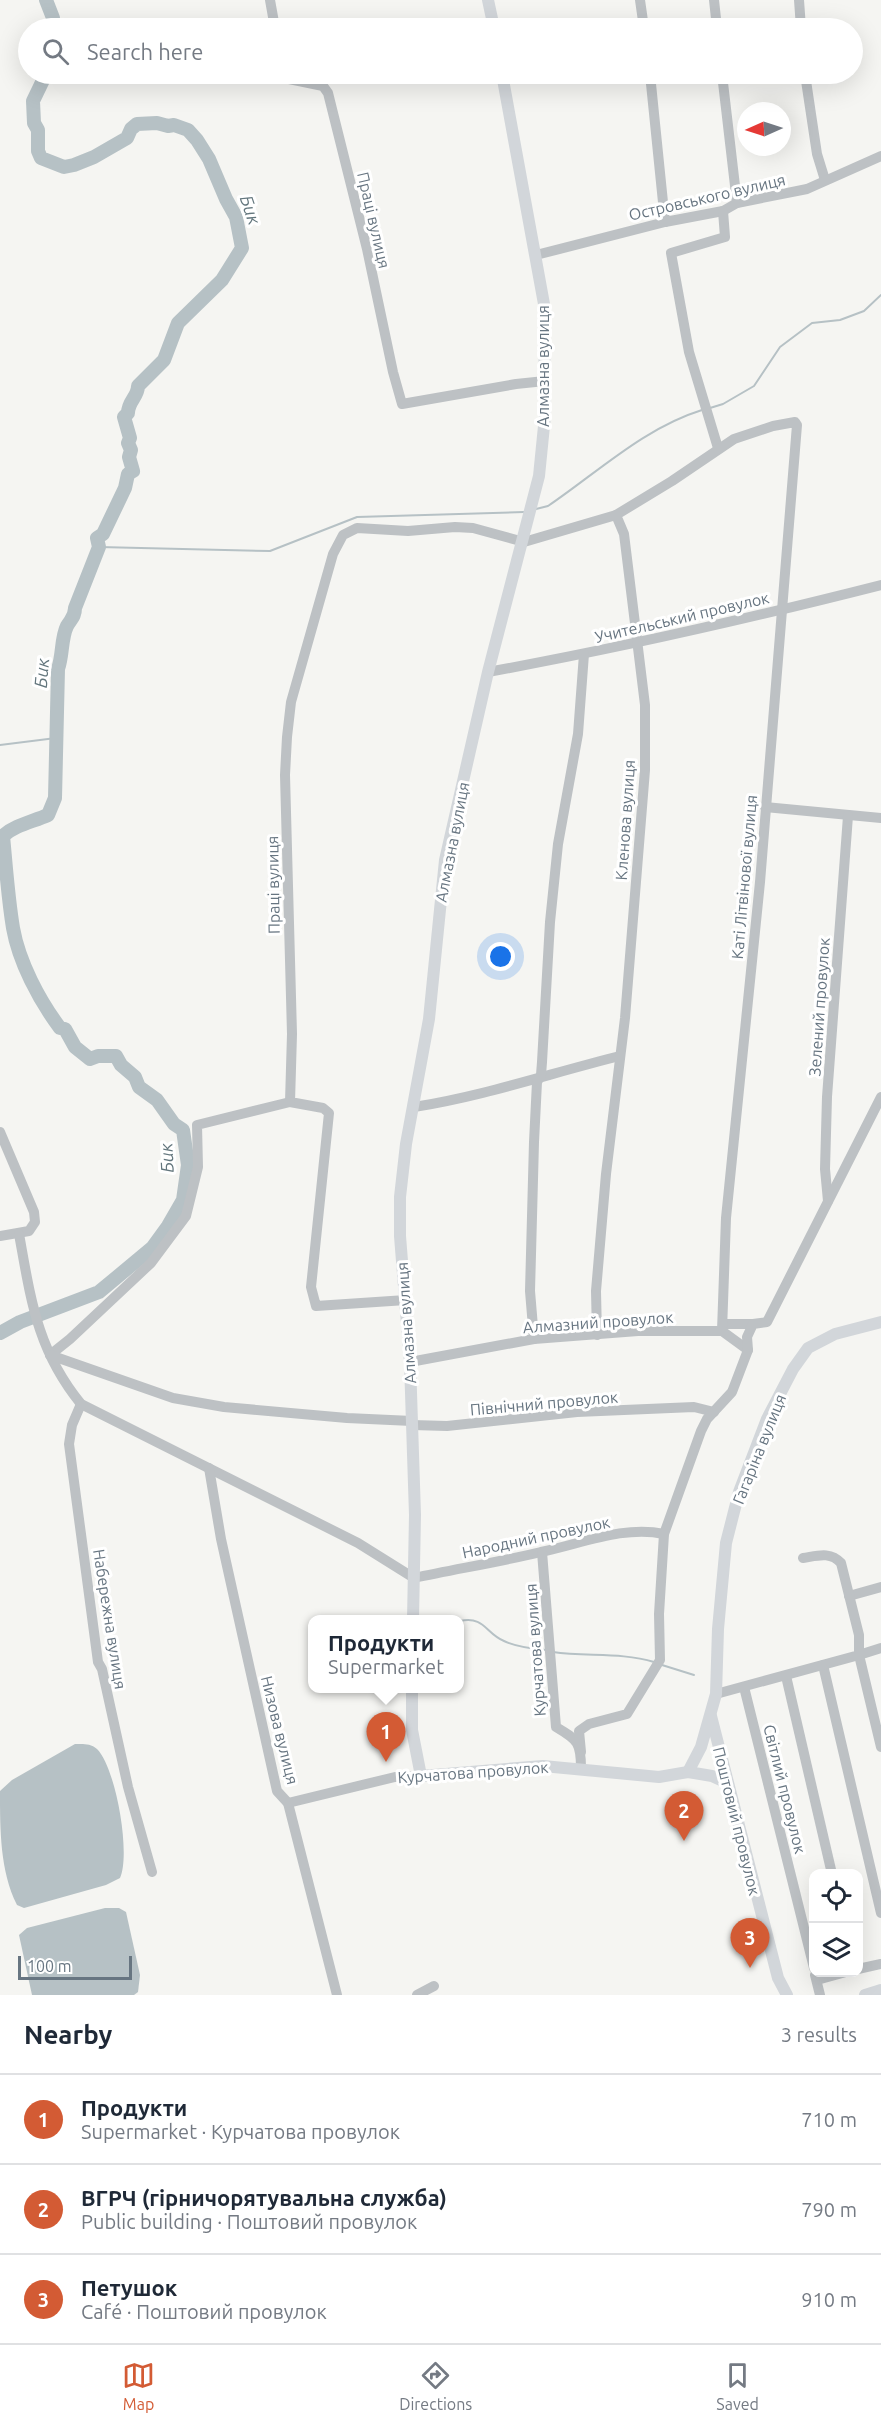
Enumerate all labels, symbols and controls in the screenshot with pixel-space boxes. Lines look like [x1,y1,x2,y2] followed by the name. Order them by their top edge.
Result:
[18,18,863,84] search box
[39,35,72,68] icon: search
[87,39,203,64] text: Search here
[737,102,791,156] north arrow
[354,170,394,270] street label: Праці вулиця
[627,170,787,224] street label: Островського вулиця
[237,192,265,228] water label: Бик
[534,305,552,427] street label: Алмазна вулиця
[593,588,771,646] street label: Учительський провулок
[30,657,52,689] water label: Бик
[612,759,638,881] street label: Кленова вулиця
[432,780,472,904] street label: Алмазна вулиця
[728,794,760,960] street label: Каті Літвінової вулиця
[263,836,283,934] street label: Праці вулиця
[805,937,833,1077] street label: Зелений провулок
[486,942,515,971] your location
[155,1142,177,1174] water label: Бик
[393,1262,419,1384] street label: Алмазна вулиця
[522,1308,674,1336] street label: Алмазний провулок
[469,1388,619,1418] street label: Північний провулок
[729,1391,789,1507] street label: Гагаріна вулиця
[460,1513,612,1561] street label: Народний провулок
[90,1548,130,1690] street label: Набережна вулиця
[521,1583,549,1717] street label: Курчатова вулиця
[308,1615,464,1693] popup
[328,1630,434,1655] text: Продукти
[328,1655,444,1678] text: Supermarket
[258,1674,302,1786] street label: Низова вулиця
[366,1712,406,1762] pin: 1
[760,1723,810,1855] street label: Світлий провулок
[710,1745,764,1897] street label: Поштовий провулок
[397,1758,549,1786] street label: Курчатова провулок
[664,1792,704,1841] pin: 2
[809,1869,863,1977] map controls
[809,1869,863,1923] button: locate
[730,1918,770,1968] pin: 3
[809,1923,863,1977] button: layers
[18,1953,132,1980] scale bar
[27,1957,72,1975] text: 100 m
[24,2020,112,2049] text: Nearby
[781,2023,857,2046] text: 3 results
[81,2095,187,2120] text: Продукти
[38,2108,49,2131] text: 1
[801,2108,857,2131] text: 710 m
[81,2120,400,2143] text: Supermarket · Курчатова провулок
[81,2185,447,2210] text: ВГРЧ (гірничорятувальна служба)
[38,2198,49,2221] text: 2
[801,2198,857,2221] text: 790 m
[81,2210,417,2233] text: Public building · Поштовий провулок
[81,2275,177,2300] text: Петушок
[38,2288,49,2311] text: 3
[801,2288,857,2311] text: 910 m
[81,2300,327,2323] text: Café · Поштовий провулок
[122,2359,155,2413] tab: Map
[399,2359,472,2413] tab: Directions
[716,2359,759,2413] tab: Saved

